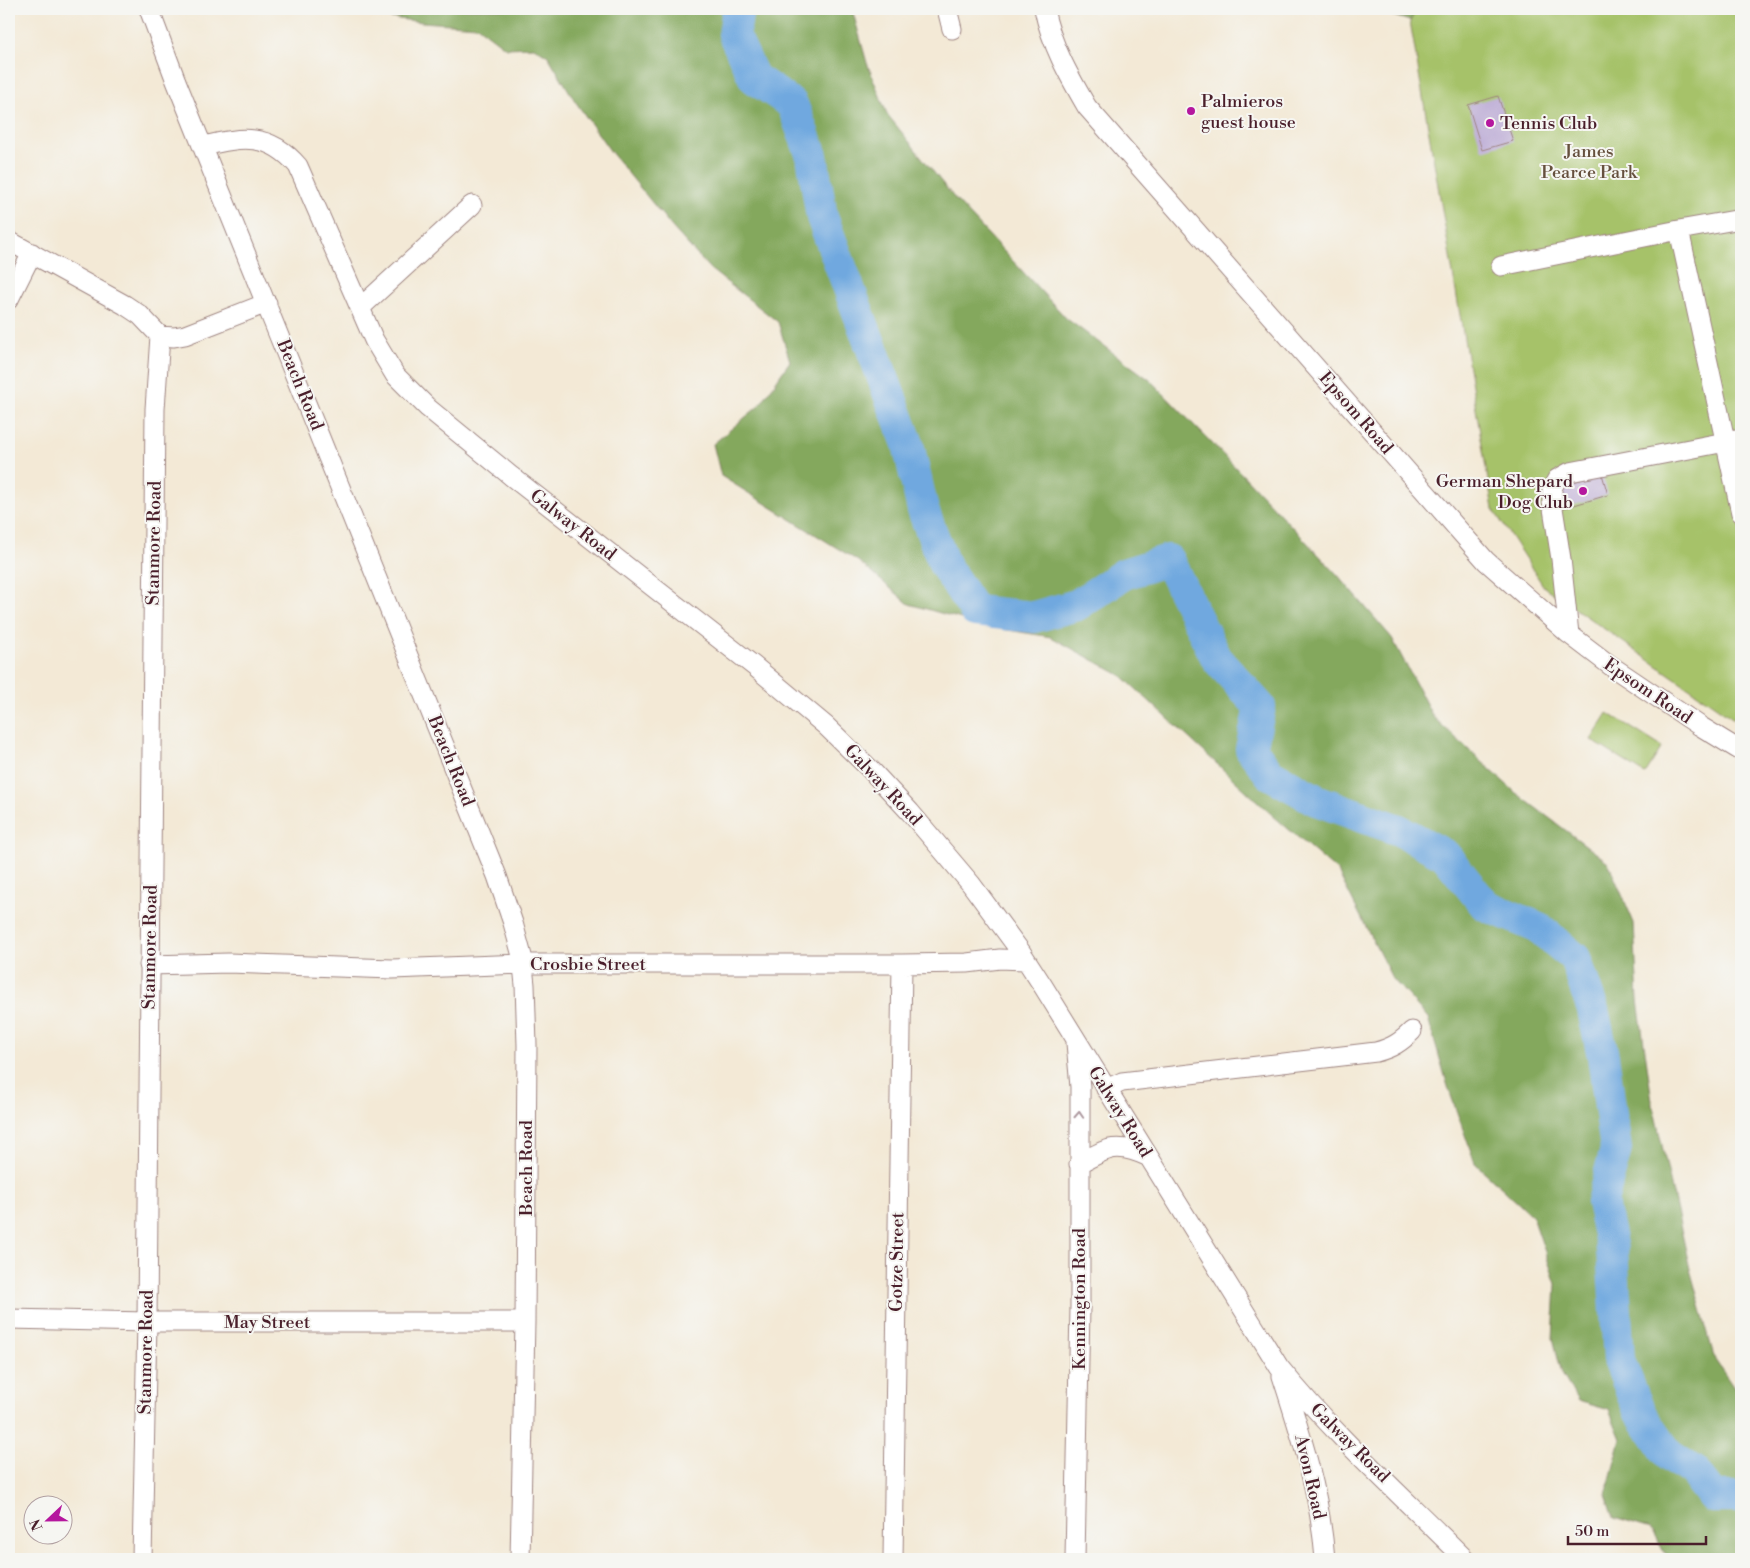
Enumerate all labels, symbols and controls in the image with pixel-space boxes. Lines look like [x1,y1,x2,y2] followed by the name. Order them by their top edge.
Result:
[1201,90,1296,134] place label: Palmieros guest house
[1185,105,1197,117] marker: Palmieros guest house
[1500,112,1597,135] place label: Tennis Club
[1484,117,1496,129] marker: Tennis Club
[1541,140,1639,184] park label: James Pearce Park
[271,335,329,435] street label: Beach Road
[1314,367,1399,460] street label: Epsom Road
[1436,470,1574,514] place label: German Shepard Dog Club
[141,480,167,606] street label: Stanmore Road
[525,484,621,566] street label: Galway Road
[1577,485,1589,497] marker: German Shepard Dog Club
[1599,653,1697,730] street label: Epsom Road
[422,711,480,811] street label: Beach Road
[839,739,927,831] street label: Galway Road
[137,884,163,1010] street label: Stanmore Road
[530,953,647,976] street label: Crosbie Street
[1083,1062,1158,1163] street label: Galway Road
[1074,1111,1085,1119] one-way arrow
[515,1119,538,1217] street label: Beach Road
[885,1211,909,1312] street label: Gotze Street
[1068,1227,1091,1370] street label: Kennington Road
[133,1289,159,1415] street label: Stanmore Road
[224,1311,311,1334] street label: May Street
[1305,1398,1395,1488] street label: Galway Road
[1289,1431,1331,1522] street label: Avon Road
[22,1496,72,1546] north arrow
[1568,1513,1705,1545] scale bar
[26,1516,47,1533] text: N
[1575,1522,1609,1541] text: 50 m

